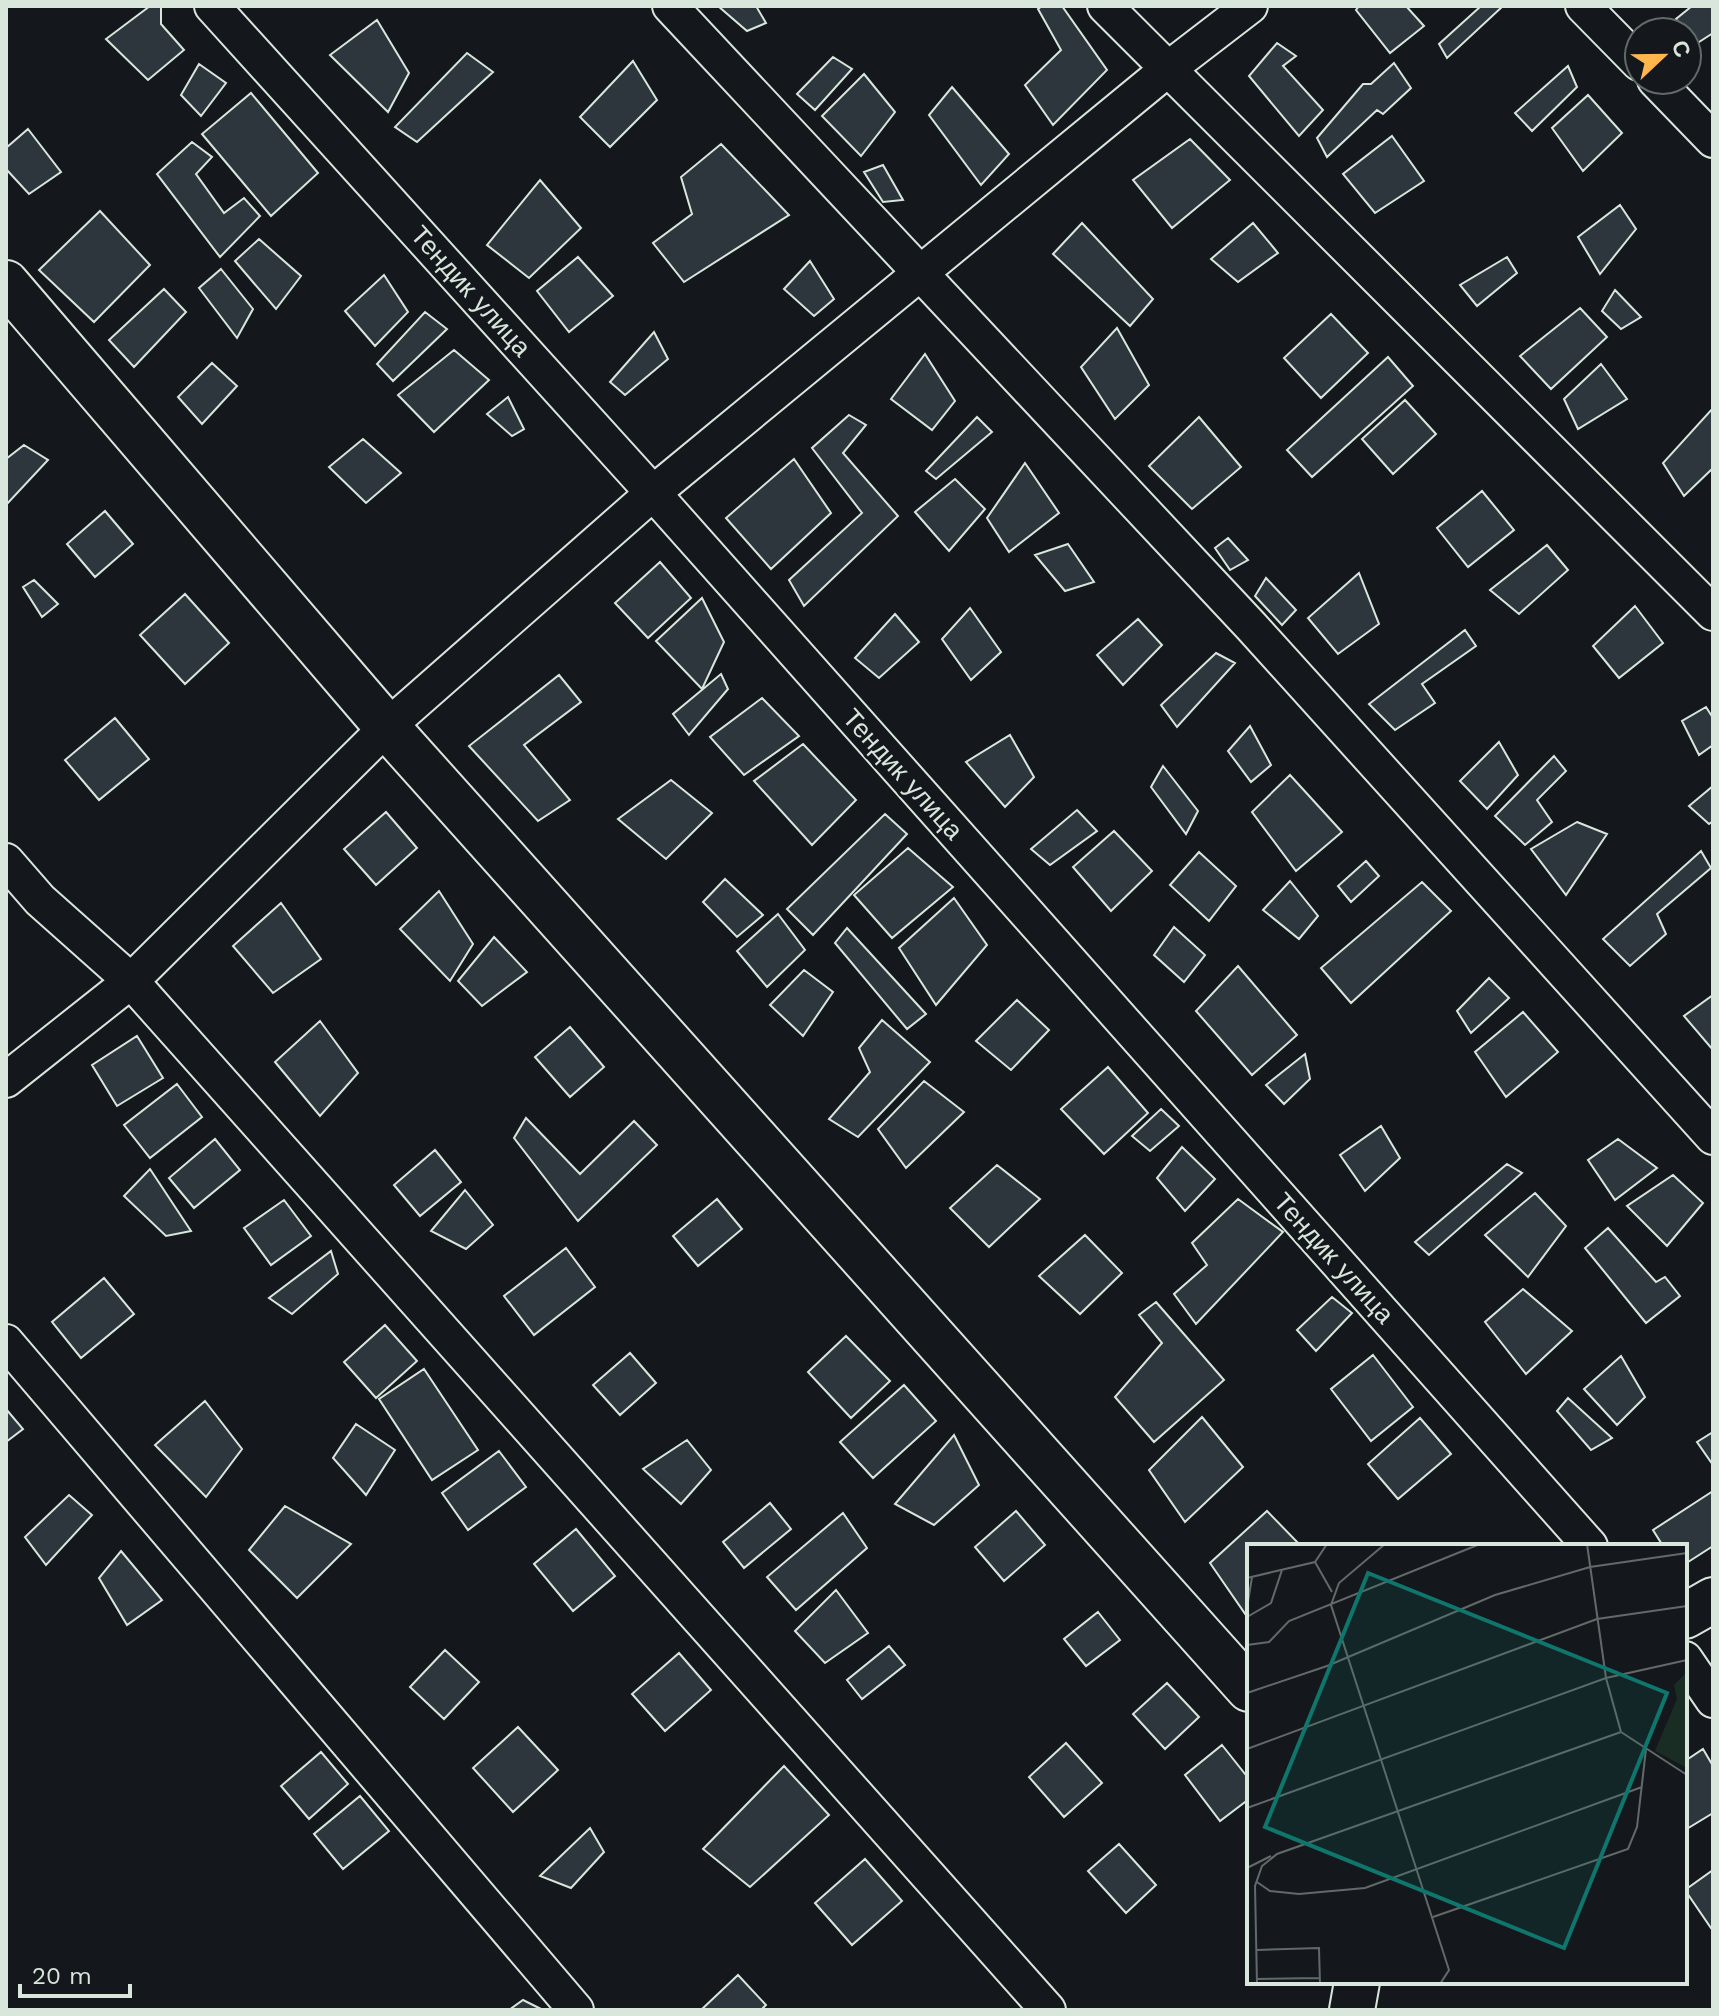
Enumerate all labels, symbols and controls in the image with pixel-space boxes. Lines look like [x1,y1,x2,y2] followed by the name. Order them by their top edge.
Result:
[1623,16,1703,96] north arrow
[1667,37,1696,61] text: С
[405,220,538,363] street label: Тендик улица
[837,703,970,846] street label: Тендик улица
[1268,1187,1401,1330] street label: Тендик улица
[1247,1544,1687,1984] inset map
[20,1948,130,1998] scale bar
[32,1962,92,1990] text: 20 m

